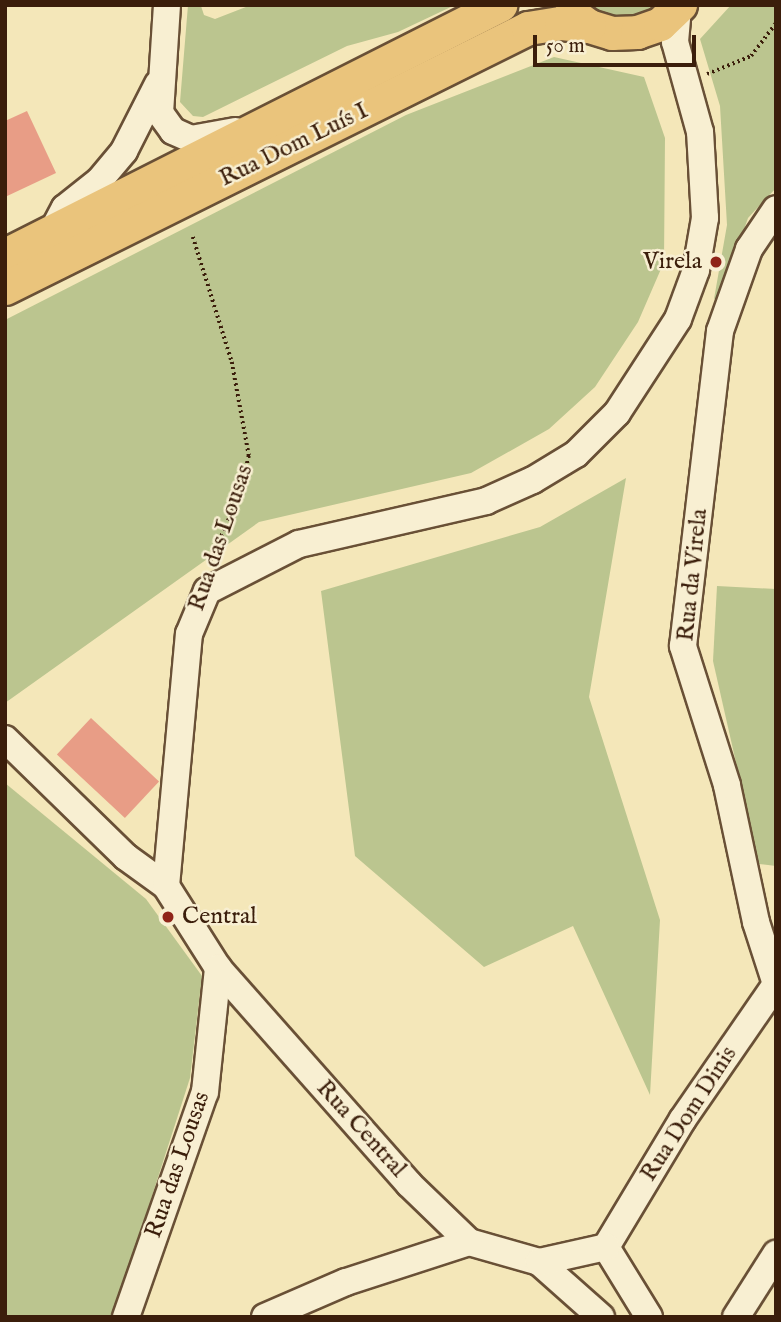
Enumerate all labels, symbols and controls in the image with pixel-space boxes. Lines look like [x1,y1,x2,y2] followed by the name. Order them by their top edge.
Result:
[536,21,699,65] scale bar
[546,33,585,60] text: 50 m
[215,97,373,193] street label: Rua Dom Luís I
[643,248,702,276] place label: Virela
[708,254,724,270] marker: Virela
[182,461,260,615] street label: Rua das Lousas
[672,507,714,643] street label: Rua da Virela
[182,903,257,931] place label: Central
[160,909,176,925] marker: Central
[635,1041,743,1187] street label: Rua Dom Dinis
[310,1074,412,1184] street label: Rua Central
[139,1088,217,1242] street label: Rua das Lousas

